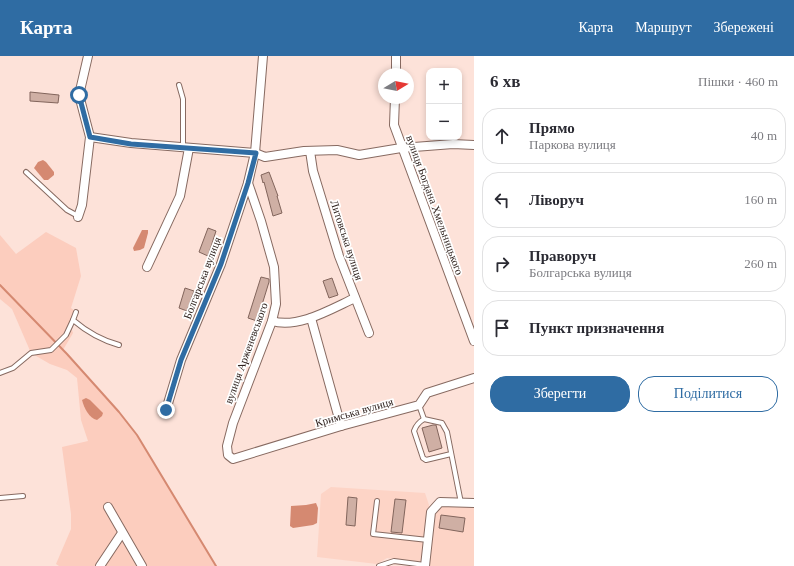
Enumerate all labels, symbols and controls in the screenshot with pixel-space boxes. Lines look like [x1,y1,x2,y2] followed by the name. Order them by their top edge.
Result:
[20,17,72,38] text: Карта
[578,20,613,35] text: Карта
[635,20,692,35] text: Маршрут
[714,20,774,35] text: Збережені
[378,68,414,104] north arrow
[426,68,462,140] map controls
[426,68,462,104] button: +
[490,72,520,91] text: 6 хв
[698,74,778,89] text: Пішки · 460 m
[70,86,88,104] route start
[426,104,462,140] button: −
[529,120,575,136] text: Прямо
[491,125,513,147] icon: ahead
[751,128,777,143] text: 40 m
[404,134,466,277] street label: вулиця Богдана Хмельницького
[529,137,616,152] text: Паркова вулиця
[491,189,513,211] icon: left
[529,192,584,208] text: Ліворуч
[744,192,777,207] text: 160 m
[328,198,366,282] street label: Литовська вулиця
[181,235,223,321] street label: Болгарська вулиця
[529,248,596,264] text: Праворуч
[491,253,513,275] icon: right
[744,256,777,271] text: 260 m
[529,265,632,280] text: Болгарська вулиця
[222,300,270,405] street label: вулиця Арженевського
[491,317,513,339] icon: arrive
[529,320,664,336] text: Пункт призначення
[490,376,630,412] button: Зберегти
[638,376,778,412] button: Поділитися
[314,395,394,429] street label: Кримська вулиця
[157,401,175,419] route end

